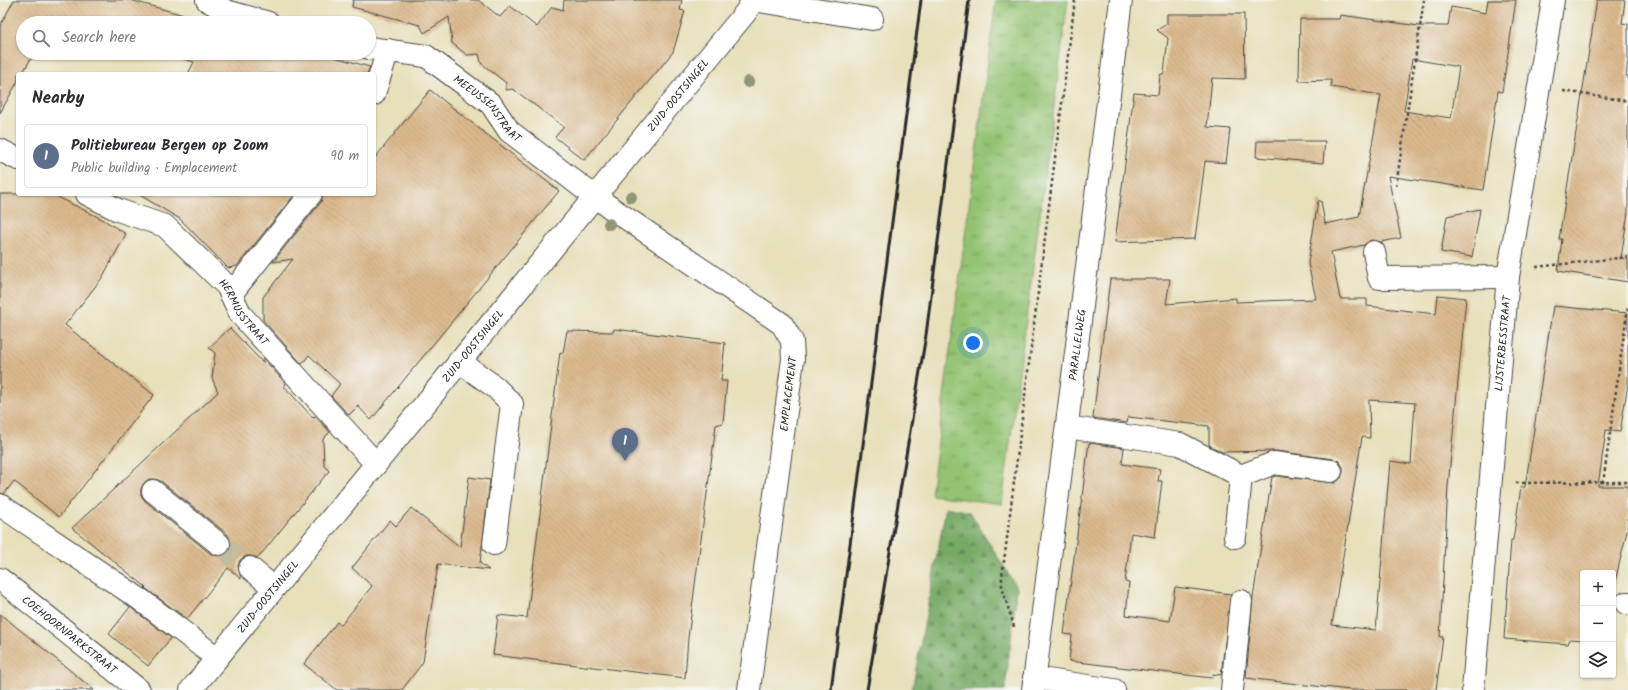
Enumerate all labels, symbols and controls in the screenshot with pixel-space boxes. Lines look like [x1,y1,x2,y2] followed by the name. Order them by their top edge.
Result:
[16,16,376,60] search box
[62,26,136,50] text: Search here
[30,27,52,49] icon: search
[643,55,714,136] street label: ZUID-OOSTSINGEL
[449,71,526,148] street label: MEEUSSENSTRAAT
[32,85,84,112] text: Nearby
[71,134,268,158] text: Politiebureau Bergen op Zoom
[44,146,48,167] text: 1
[331,146,359,167] text: 90 m
[71,158,237,179] text: Public building · Emplacement
[214,275,273,351] street label: HERMUSSTRAAT
[1490,294,1516,392] street label: LIJSTERBESSTRAAT
[438,306,509,387] street label: ZUID-OOSTSINGEL
[1065,308,1092,382] street label: PARALLELWEG
[963,333,983,353] your location
[775,355,803,433] street label: EMPLACEMENT
[612,428,638,461] pin: 1
[233,556,304,638] street label: ZUID-OOSTSINGEL
[1580,570,1616,678] map controls
[1580,570,1616,606] button: +
[17,592,121,680] street label: COEHOORNPARKSTRAAT
[1580,606,1616,642] button: −
[1580,642,1616,678] button: layers

